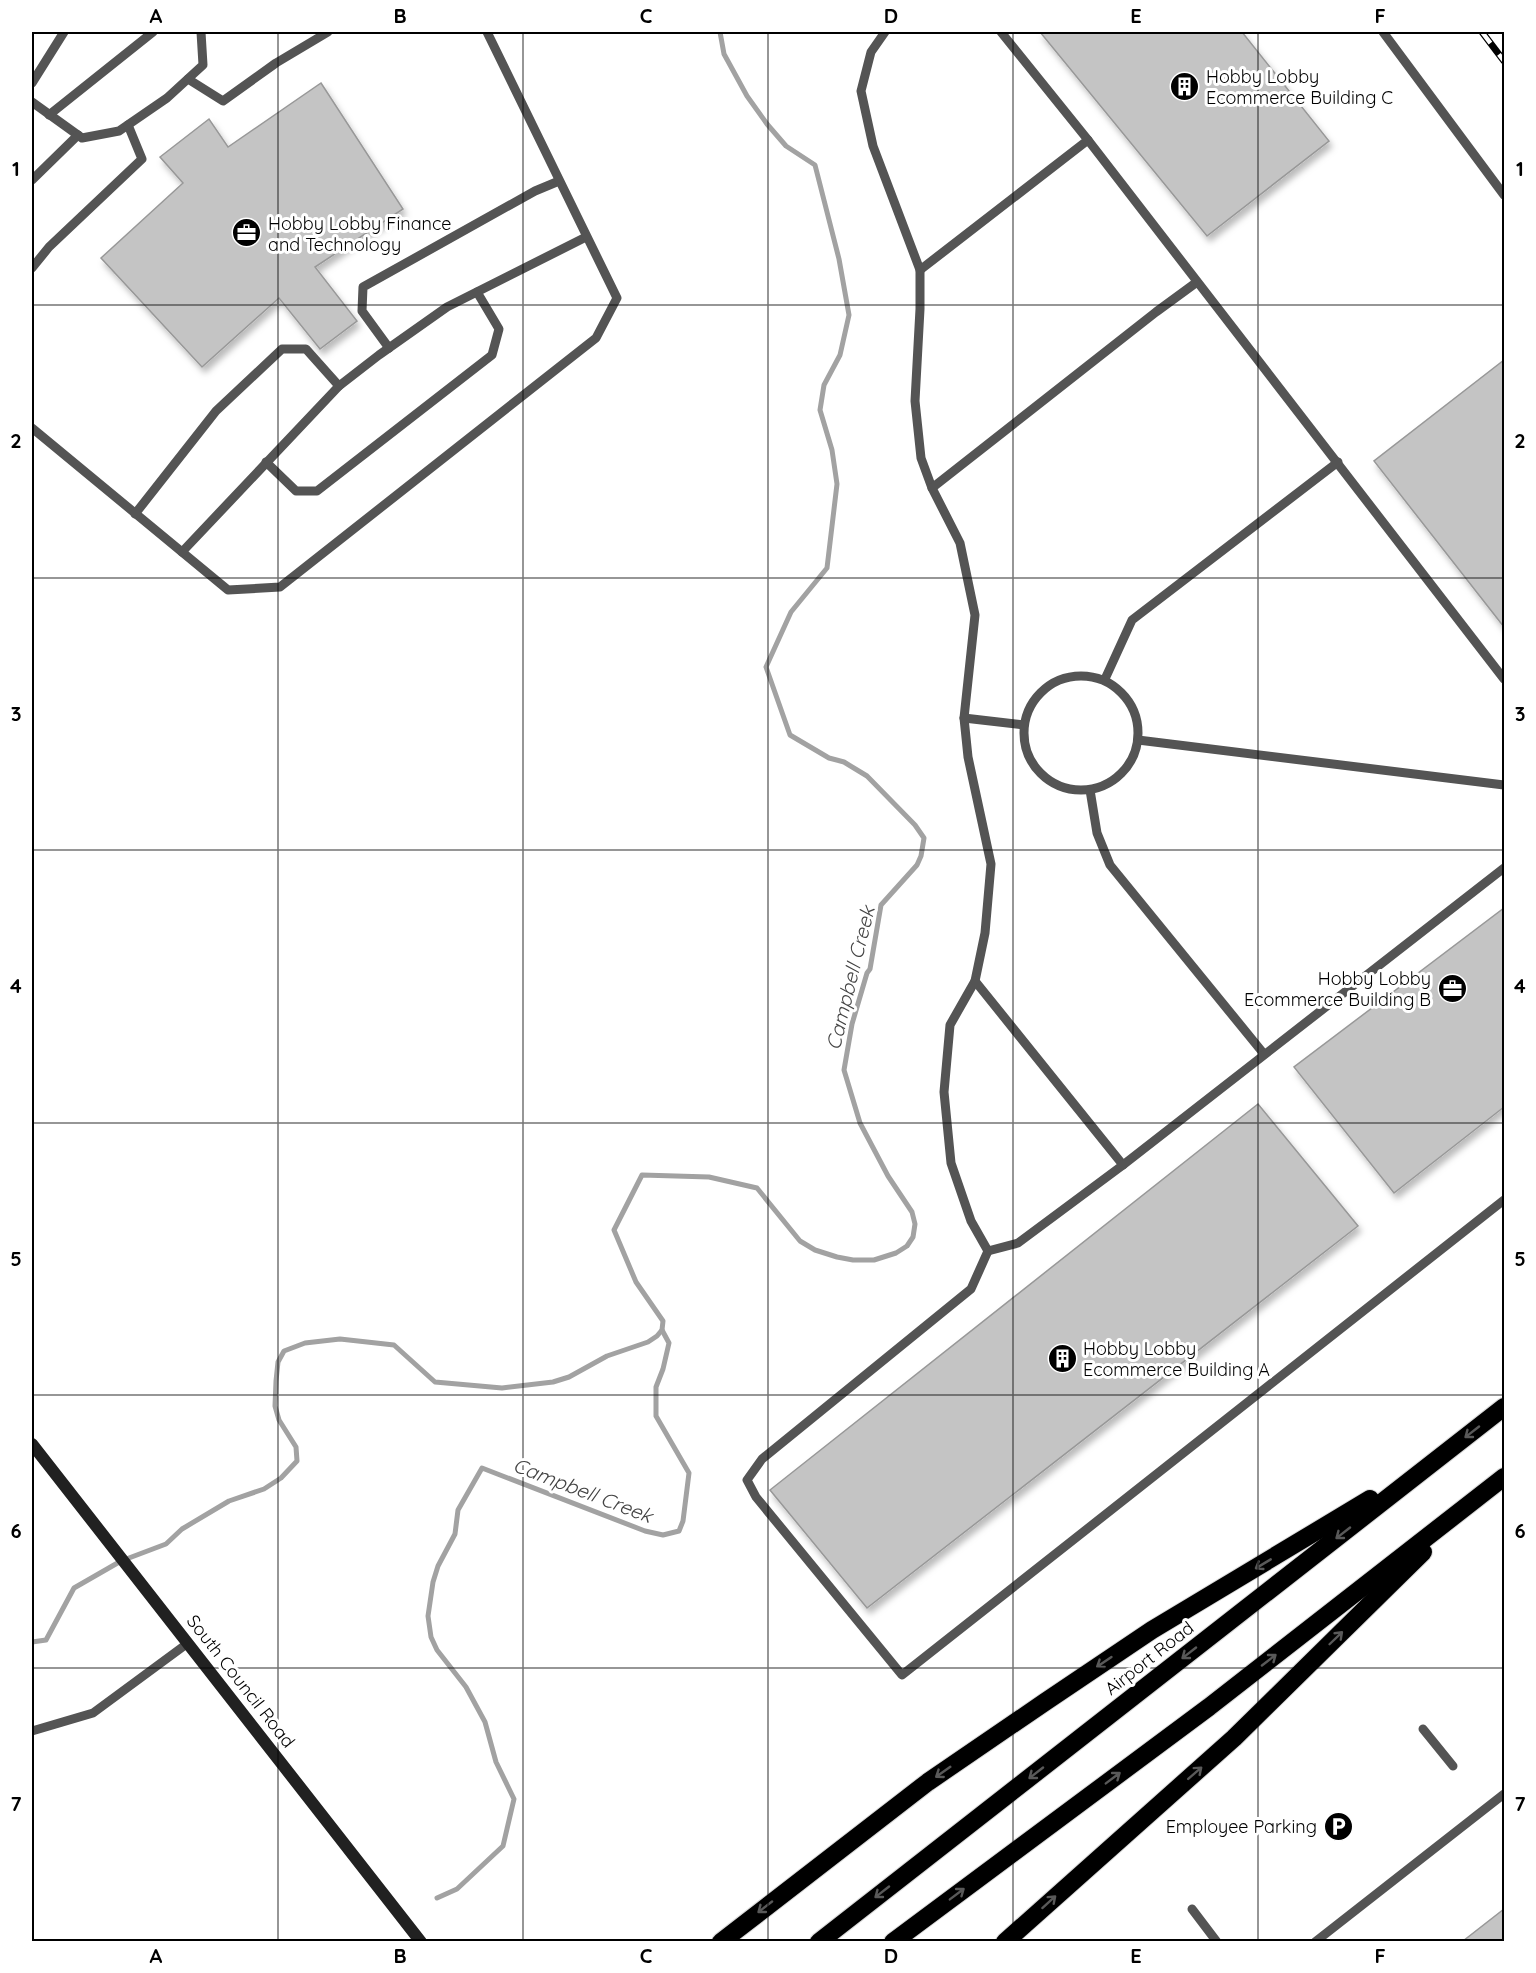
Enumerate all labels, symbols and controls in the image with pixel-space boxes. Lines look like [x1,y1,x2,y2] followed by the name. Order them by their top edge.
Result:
[150,3,163,28] text: A
[393,3,407,28] text: B
[640,3,653,28] text: C
[884,3,898,28] text: D
[1130,3,1142,28] text: E
[1374,3,1386,28] text: F
[1206,65,1393,109] place label: Hobby Lobby Ecommerce Building C
[1169,70,1201,102] building icon: Hobby Lobby Ecommerce Building C
[12,156,20,181] text: 1
[1516,156,1524,181] text: 1
[268,212,451,256] place label: Hobby Lobby Finance and Technology
[231,217,263,249] office icon: Hobby Lobby Finance and Technology
[10,428,22,453] text: 2
[1514,428,1526,453] text: 2
[11,701,21,726] text: 3
[1515,701,1525,726] text: 3
[820,901,880,1052] water label: Campbell Creek
[1244,967,1431,1011] place label: Hobby Lobby Ecommerce Building B
[1436,972,1468,1004] office icon: Hobby Lobby Ecommerce Building B
[10,973,22,998] text: 4
[1514,973,1526,998] text: 4
[10,1246,22,1271] text: 5
[1514,1246,1526,1271] text: 5
[1083,1337,1270,1381] place label: Hobby Lobby Ecommerce Building A
[1046,1342,1078,1374] building icon: Hobby Lobby Ecommerce Building A
[1464,1426,1480,1439] one-way arrow
[510,1452,658,1529] water label: Campbell Creek
[10,1518,22,1543] text: 6
[1514,1518,1526,1543] text: 6
[1335,1526,1351,1539] one-way arrow
[1255,1558,1272,1570] one-way arrow
[182,1610,300,1752] street label: South Council Road
[1100,1616,1198,1700] street label: Airport Road
[1329,1631,1344,1646] one-way arrow
[1182,1646,1198,1659] one-way arrow
[1261,1654,1277,1667] one-way arrow
[1096,1656,1113,1668] one-way arrow
[935,1766,951,1778] one-way arrow
[1028,1766,1044,1779] one-way arrow
[1186,1766,1202,1780] one-way arrow
[1105,1771,1121,1784] one-way arrow
[11,1791,22,1816] text: 7
[1515,1791,1526,1816] text: 7
[1322,1810,1354,1842] parking icon: Employee Parking
[1166,1815,1317,1838] place label: Employee Parking
[874,1886,890,1899] one-way arrow
[949,1888,965,1901] one-way arrow
[1041,1895,1056,1909] one-way arrow
[757,1901,773,1914] one-way arrow
[150,1943,163,1968] text: A
[393,1943,407,1968] text: B
[640,1943,653,1968] text: C
[884,1943,898,1968] text: D
[1130,1943,1142,1968] text: E
[1374,1943,1386,1968] text: F

